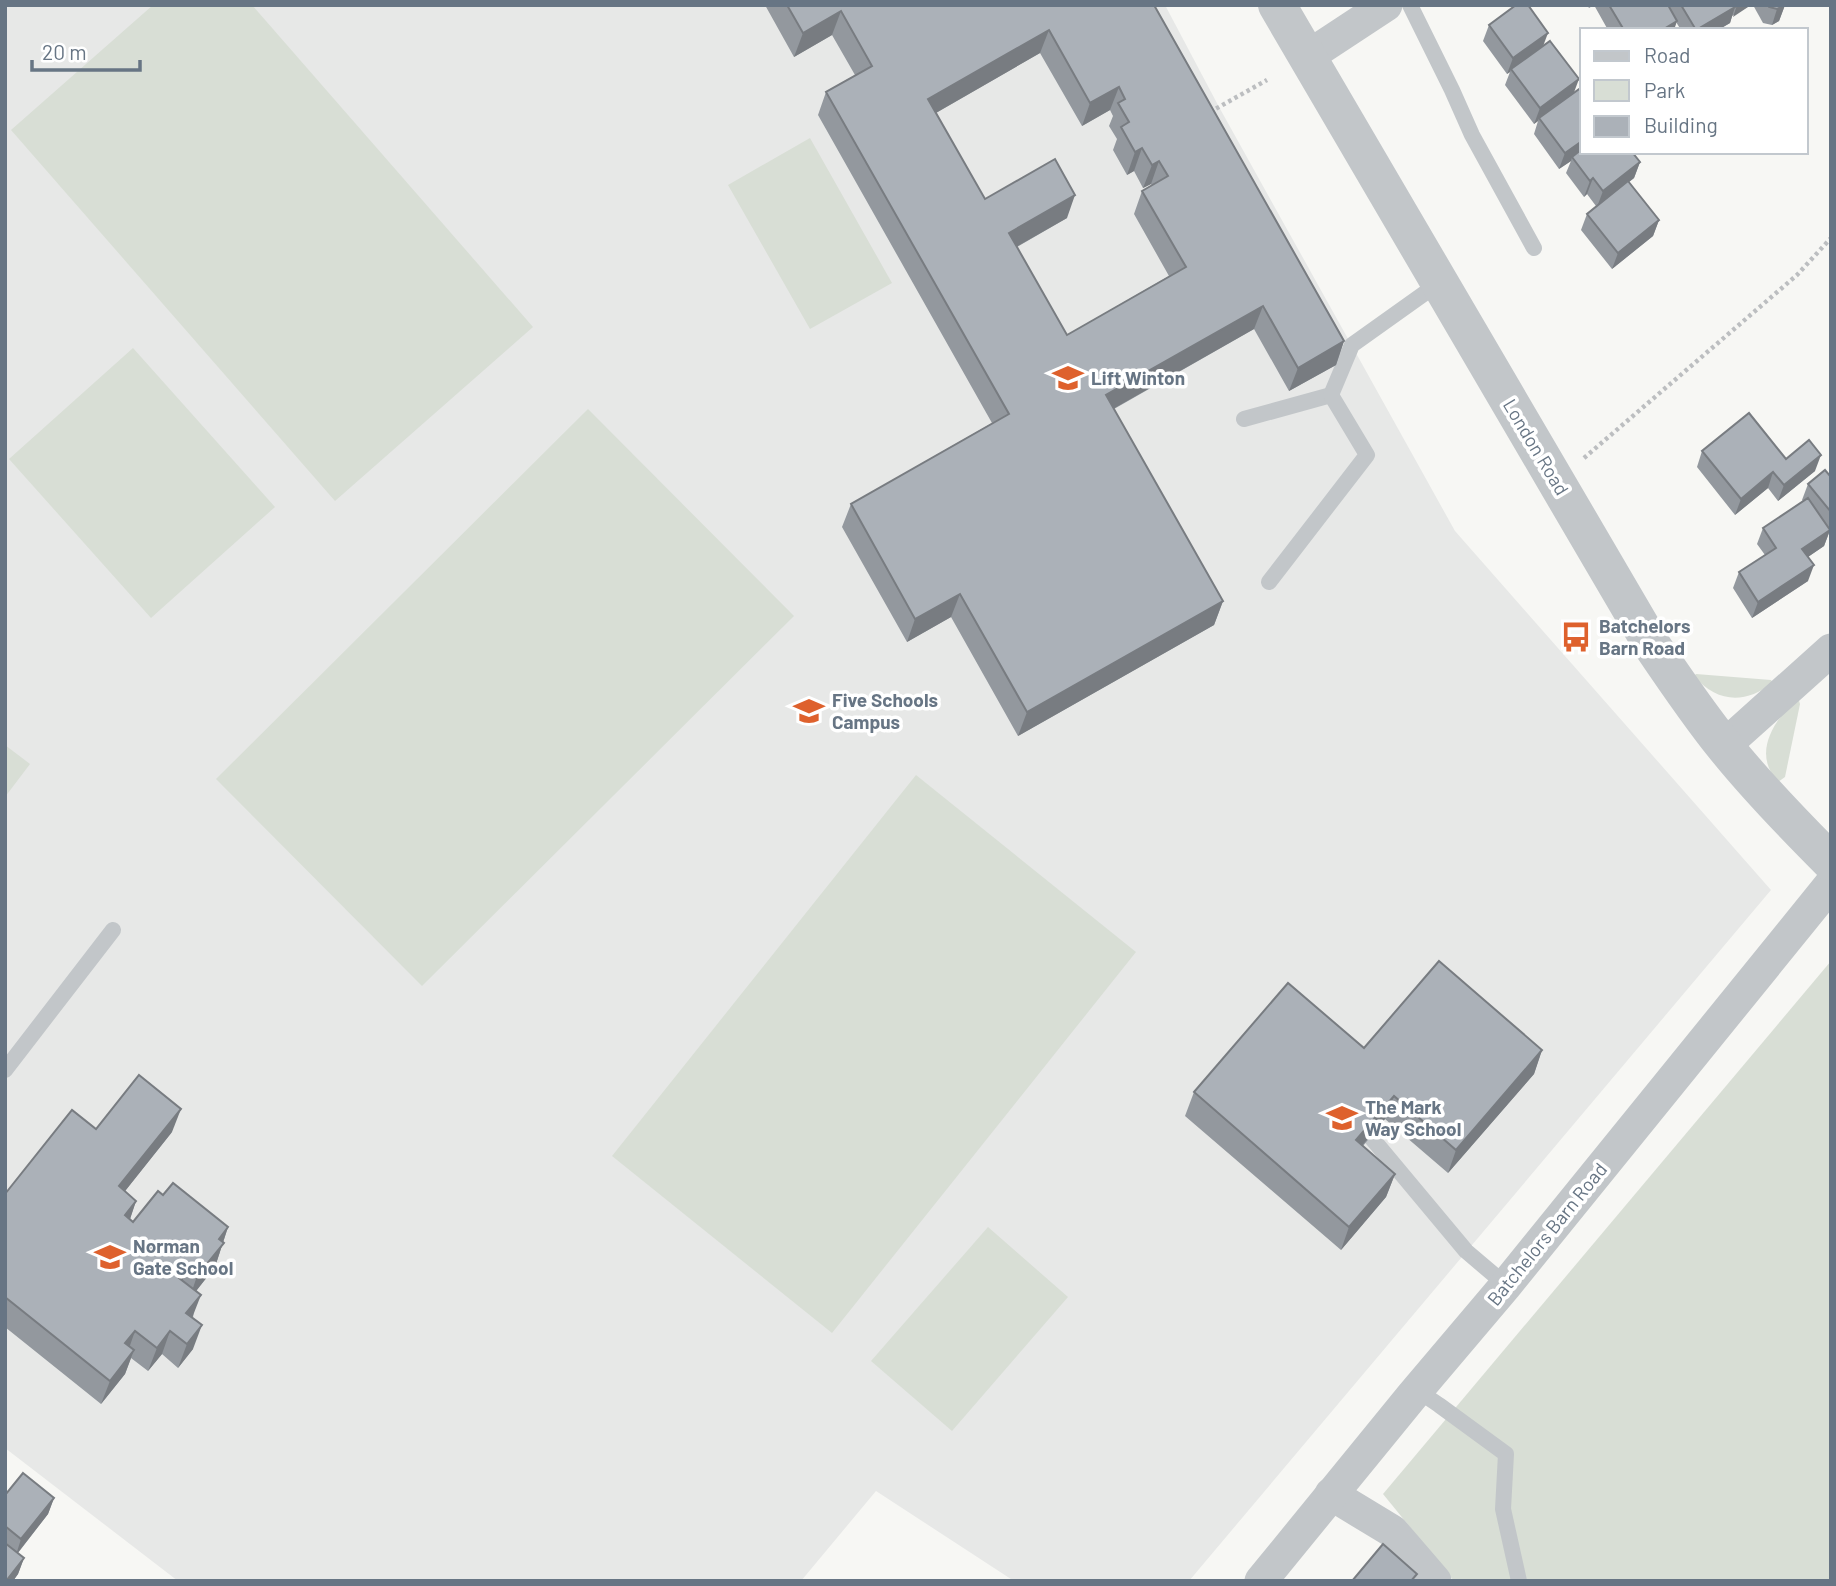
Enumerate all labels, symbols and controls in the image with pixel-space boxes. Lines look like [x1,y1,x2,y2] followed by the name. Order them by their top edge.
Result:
[32,28,140,72] scale bar
[1580,28,1808,154] legend
[42,39,87,64] text: 20 m
[1644,42,1690,67] text: Road
[1644,77,1685,102] text: Park
[1644,112,1718,137] text: Building
[1051,361,1085,395] school or university icon: Lift Winton
[1091,366,1185,389] place label: Lift Winton
[1499,395,1574,499] street label: London Road
[1599,614,1690,659] place label: Batchelors Barn Road
[1559,620,1593,654] bus stop icon: Batchelors Barn Road
[832,688,938,733] place label: Five Schools Campus
[792,694,826,728] school or university icon: Five Schools Campus
[1365,1095,1461,1140] place label: The Mark Way School
[1325,1101,1359,1135] school or university icon: The Mark Way School
[1482,1158,1611,1310] street label: Batchelors Barn Road
[133,1234,233,1279] place label: Norman Gate School
[93,1240,127,1274] school or university icon: Norman Gate School

